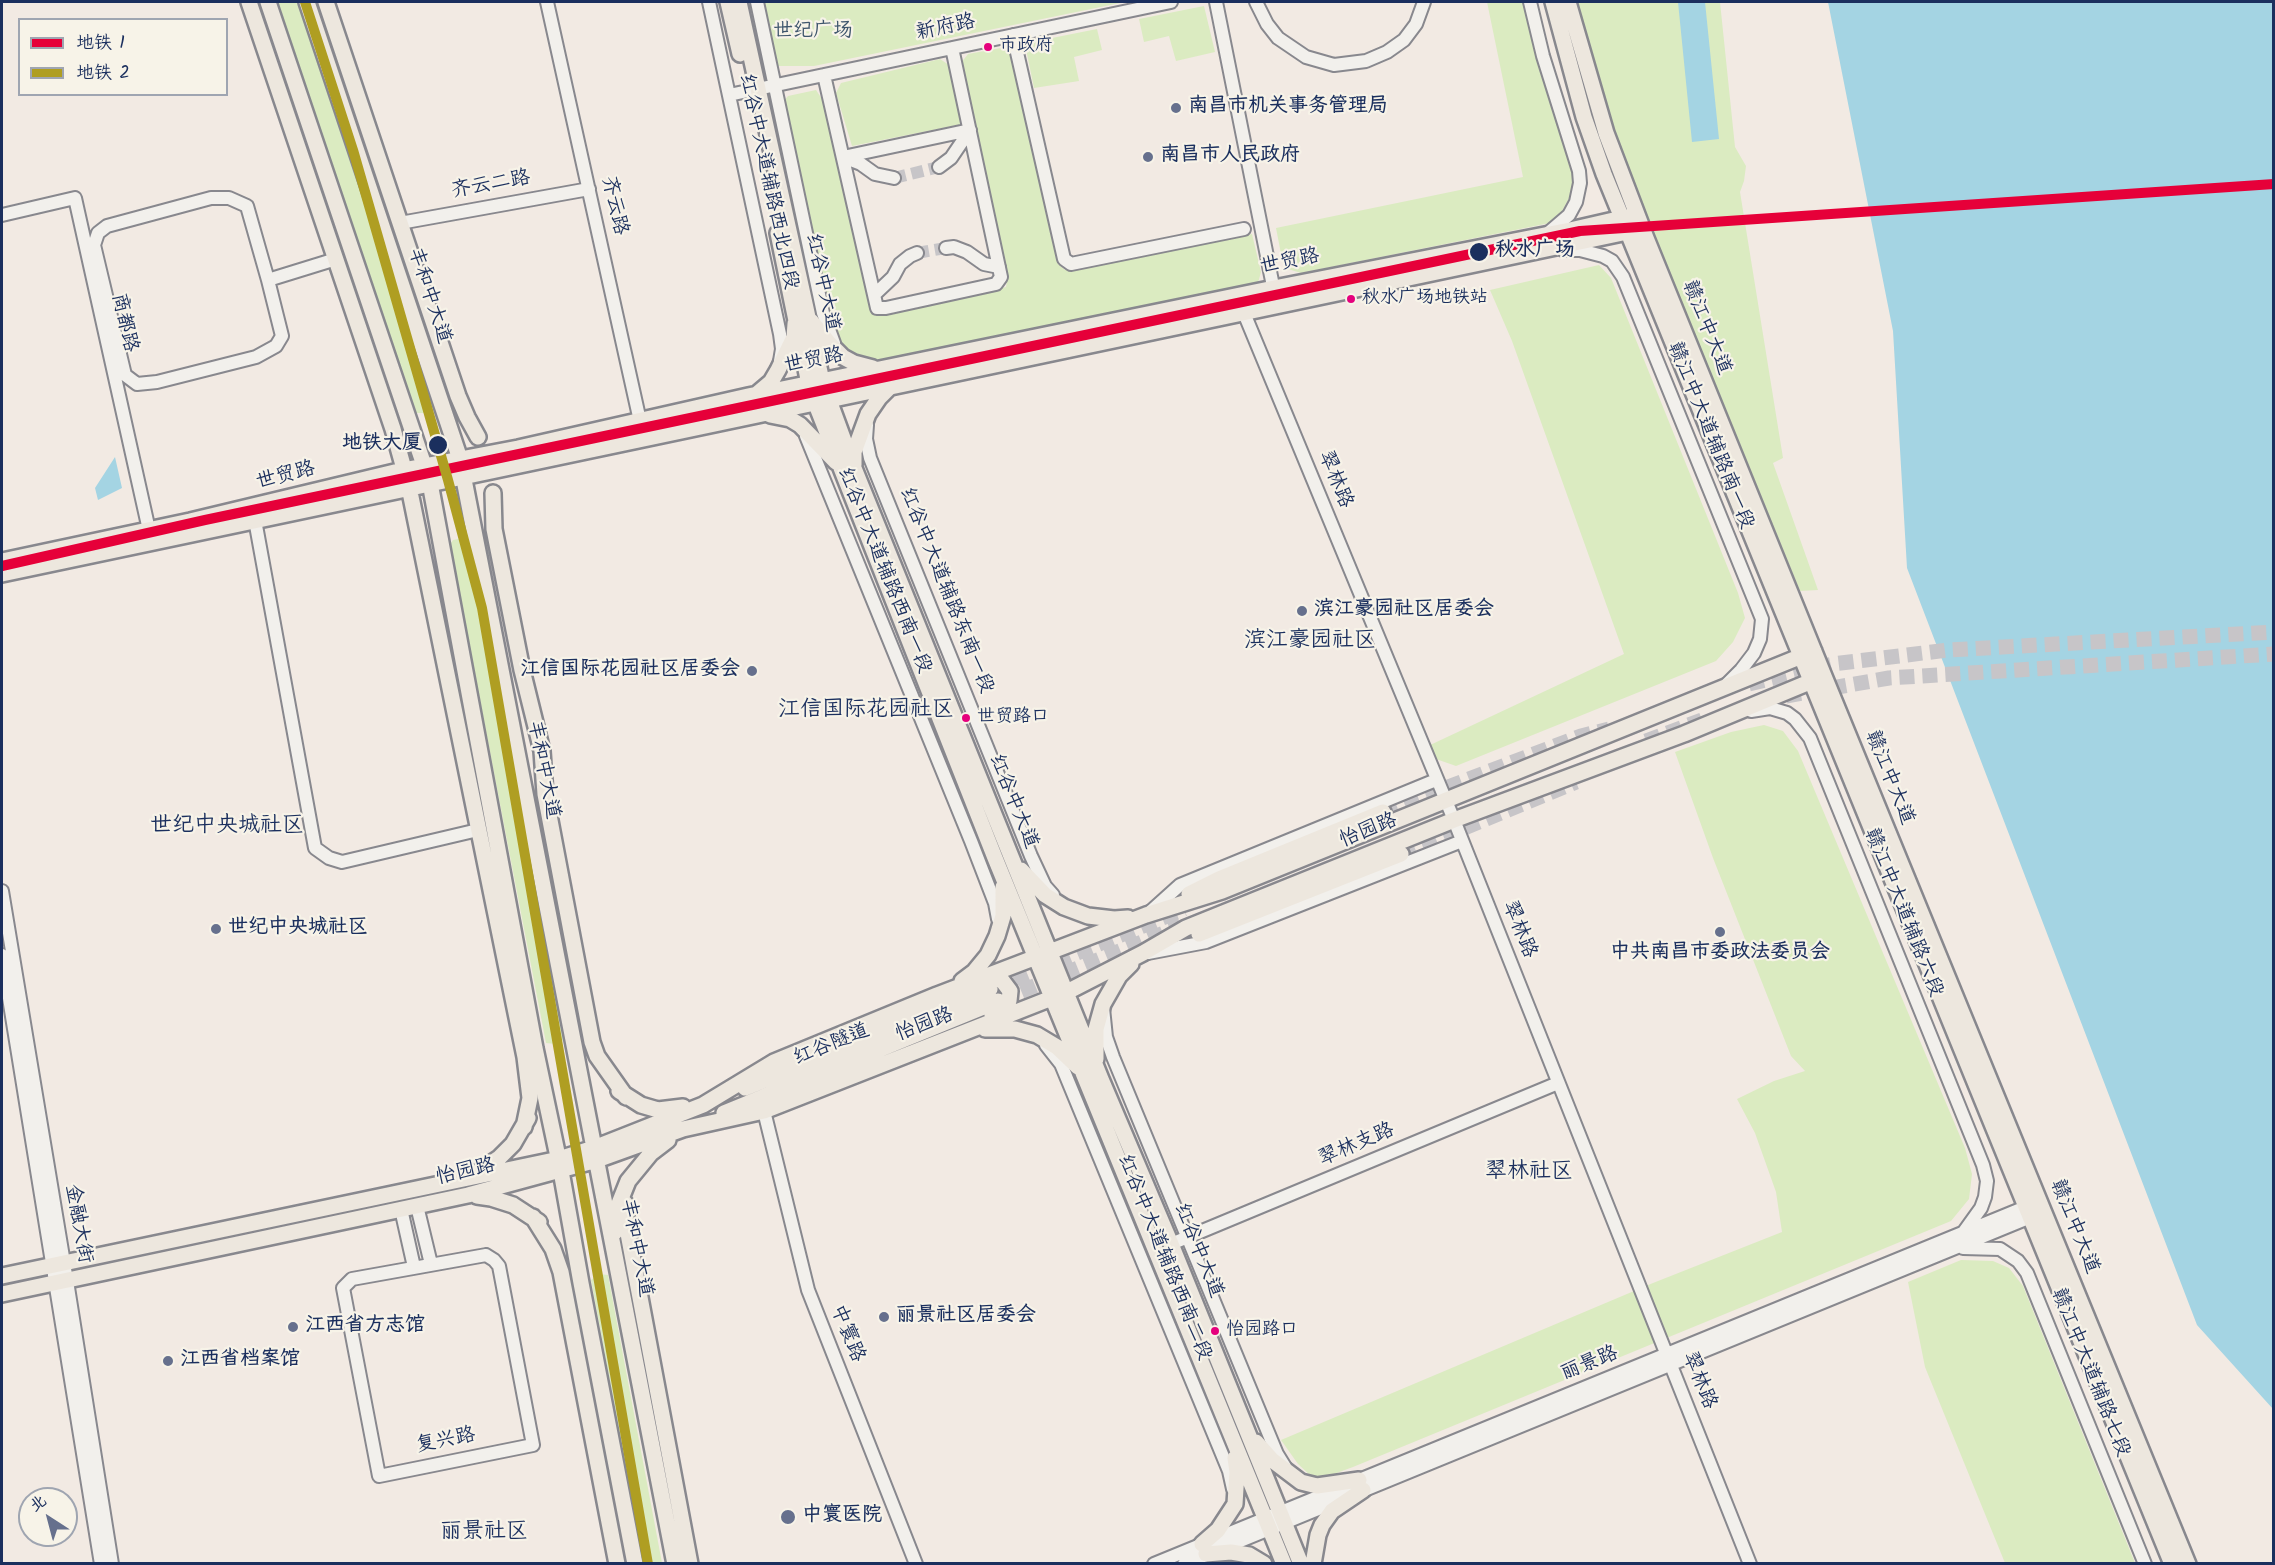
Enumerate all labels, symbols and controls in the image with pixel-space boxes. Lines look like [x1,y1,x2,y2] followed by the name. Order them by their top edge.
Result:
[914,11,978,47] street label: 新府路
[18,18,228,96] legend
[773,21,853,45] park label: 世纪广场
[76,29,125,58] text: 地铁 1
[999,36,1053,58] place label: 市政府
[982,41,994,53] marker: 市政府
[76,59,130,88] text: 地铁 2
[732,72,802,292] street label: 红谷中大道辅路西北四段
[1188,96,1388,120] place label: 南昌市机关事务管理局
[1169,101,1183,115] marker: 南昌市机关事务管理局
[1160,145,1300,169] place label: 南昌市人民政府
[1141,150,1155,164] marker: 南昌市人民政府
[450,167,532,205] street label: 齐云二路
[595,174,631,238] street label: 齐云路
[799,232,843,334] street label: 红谷中大道
[1495,240,1575,264] place label: 秋水广场
[1468,241,1490,263] marker: 秋水广场
[401,245,455,347] street label: 丰和中大道
[1258,245,1322,281] street label: 世贸路
[1675,277,1735,379] street label: 赣江中大道
[1362,288,1488,310] place label: 秋水广场地铁站
[105,291,141,355] street label: 商都路
[1345,293,1357,305] marker: 秋水广场地铁站
[1660,339,1758,533] street label: 赣江中大道辅路南一段
[782,344,846,380] street label: 世贸路
[342,433,422,457] place label: 地铁大厦
[427,434,449,456] marker: 地铁大厦
[1312,448,1356,512] street label: 翠林路
[254,458,318,496] street label: 世贸路
[831,465,935,677] street label: 红谷中大道辅路西南一段
[893,485,997,697] street label: 红谷中大道辅路东南一段
[1314,599,1494,623] place label: 滨江豪园社区居委会
[1295,604,1309,618] marker: 滨江豪园社区居委会
[1244,629,1376,655] district label: 滨江豪园社区
[520,659,740,683] place label: 江信国际花园社区居委会
[745,664,759,678] marker: 江信国际花园社区居委会
[778,698,954,724] district label: 江信国际花园社区
[977,707,1049,729] place label: 世贸路口
[960,712,972,724] marker: 世贸路口
[521,719,563,821] street label: 丰和中大道
[1858,727,1918,829] street label: 赣江中大道
[982,751,1042,853] street label: 红谷中大道
[1337,810,1401,854] street label: 怡园路
[150,814,304,840] district label: 世纪中央城社区
[1857,825,1947,1001] street label: 赣江中大道辅路六段
[1496,898,1540,962] street label: 翠林路
[228,917,368,941] place label: 世纪中央城社区
[209,922,223,936] marker: 世纪中央城社区
[1713,925,1727,939] marker: 中共南昌市委政法委员会
[1610,942,1830,966] place label: 中共南昌市委政法委员会
[893,1004,957,1048] street label: 怡园路
[790,1020,874,1072] street label: 红谷隧道
[1315,1119,1399,1173] street label: 翠林支路
[1111,1152,1215,1364] street label: 红谷中大道辅路西南二段
[434,1155,498,1191] street label: 怡园路
[1485,1160,1573,1186] district label: 翠林社区
[2043,1176,2103,1278] street label: 赣江中大道
[58,1183,96,1265] street label: 金融大街
[614,1197,656,1299] street label: 丰和中大道
[1167,1200,1227,1302] street label: 红谷中大道
[2044,1285,2134,1461] street label: 赣江中大道辅路七段
[824,1302,868,1366] street label: 中寰路
[896,1305,1036,1329] place label: 丽景社区居委会
[877,1310,891,1324] marker: 丽景社区居委会
[305,1315,425,1339] place label: 江西省方志馆
[286,1320,300,1334] marker: 江西省方志馆
[1226,1320,1298,1342] place label: 怡园路口
[1209,1325,1221,1337] marker: 怡园路口
[1558,1343,1622,1387] street label: 丽景路
[180,1349,300,1373] place label: 江西省档案馆
[1676,1349,1720,1413] street label: 翠林路
[161,1354,175,1368] marker: 江西省档案馆
[414,1424,478,1460] street label: 复兴路
[18,1487,78,1547] north arrow
[24,1489,52,1518] text: 北
[802,1505,882,1529] place label: 中寰医院
[779,1508,797,1526] marker: 中寰医院
[440,1520,528,1546] district label: 丽景社区

